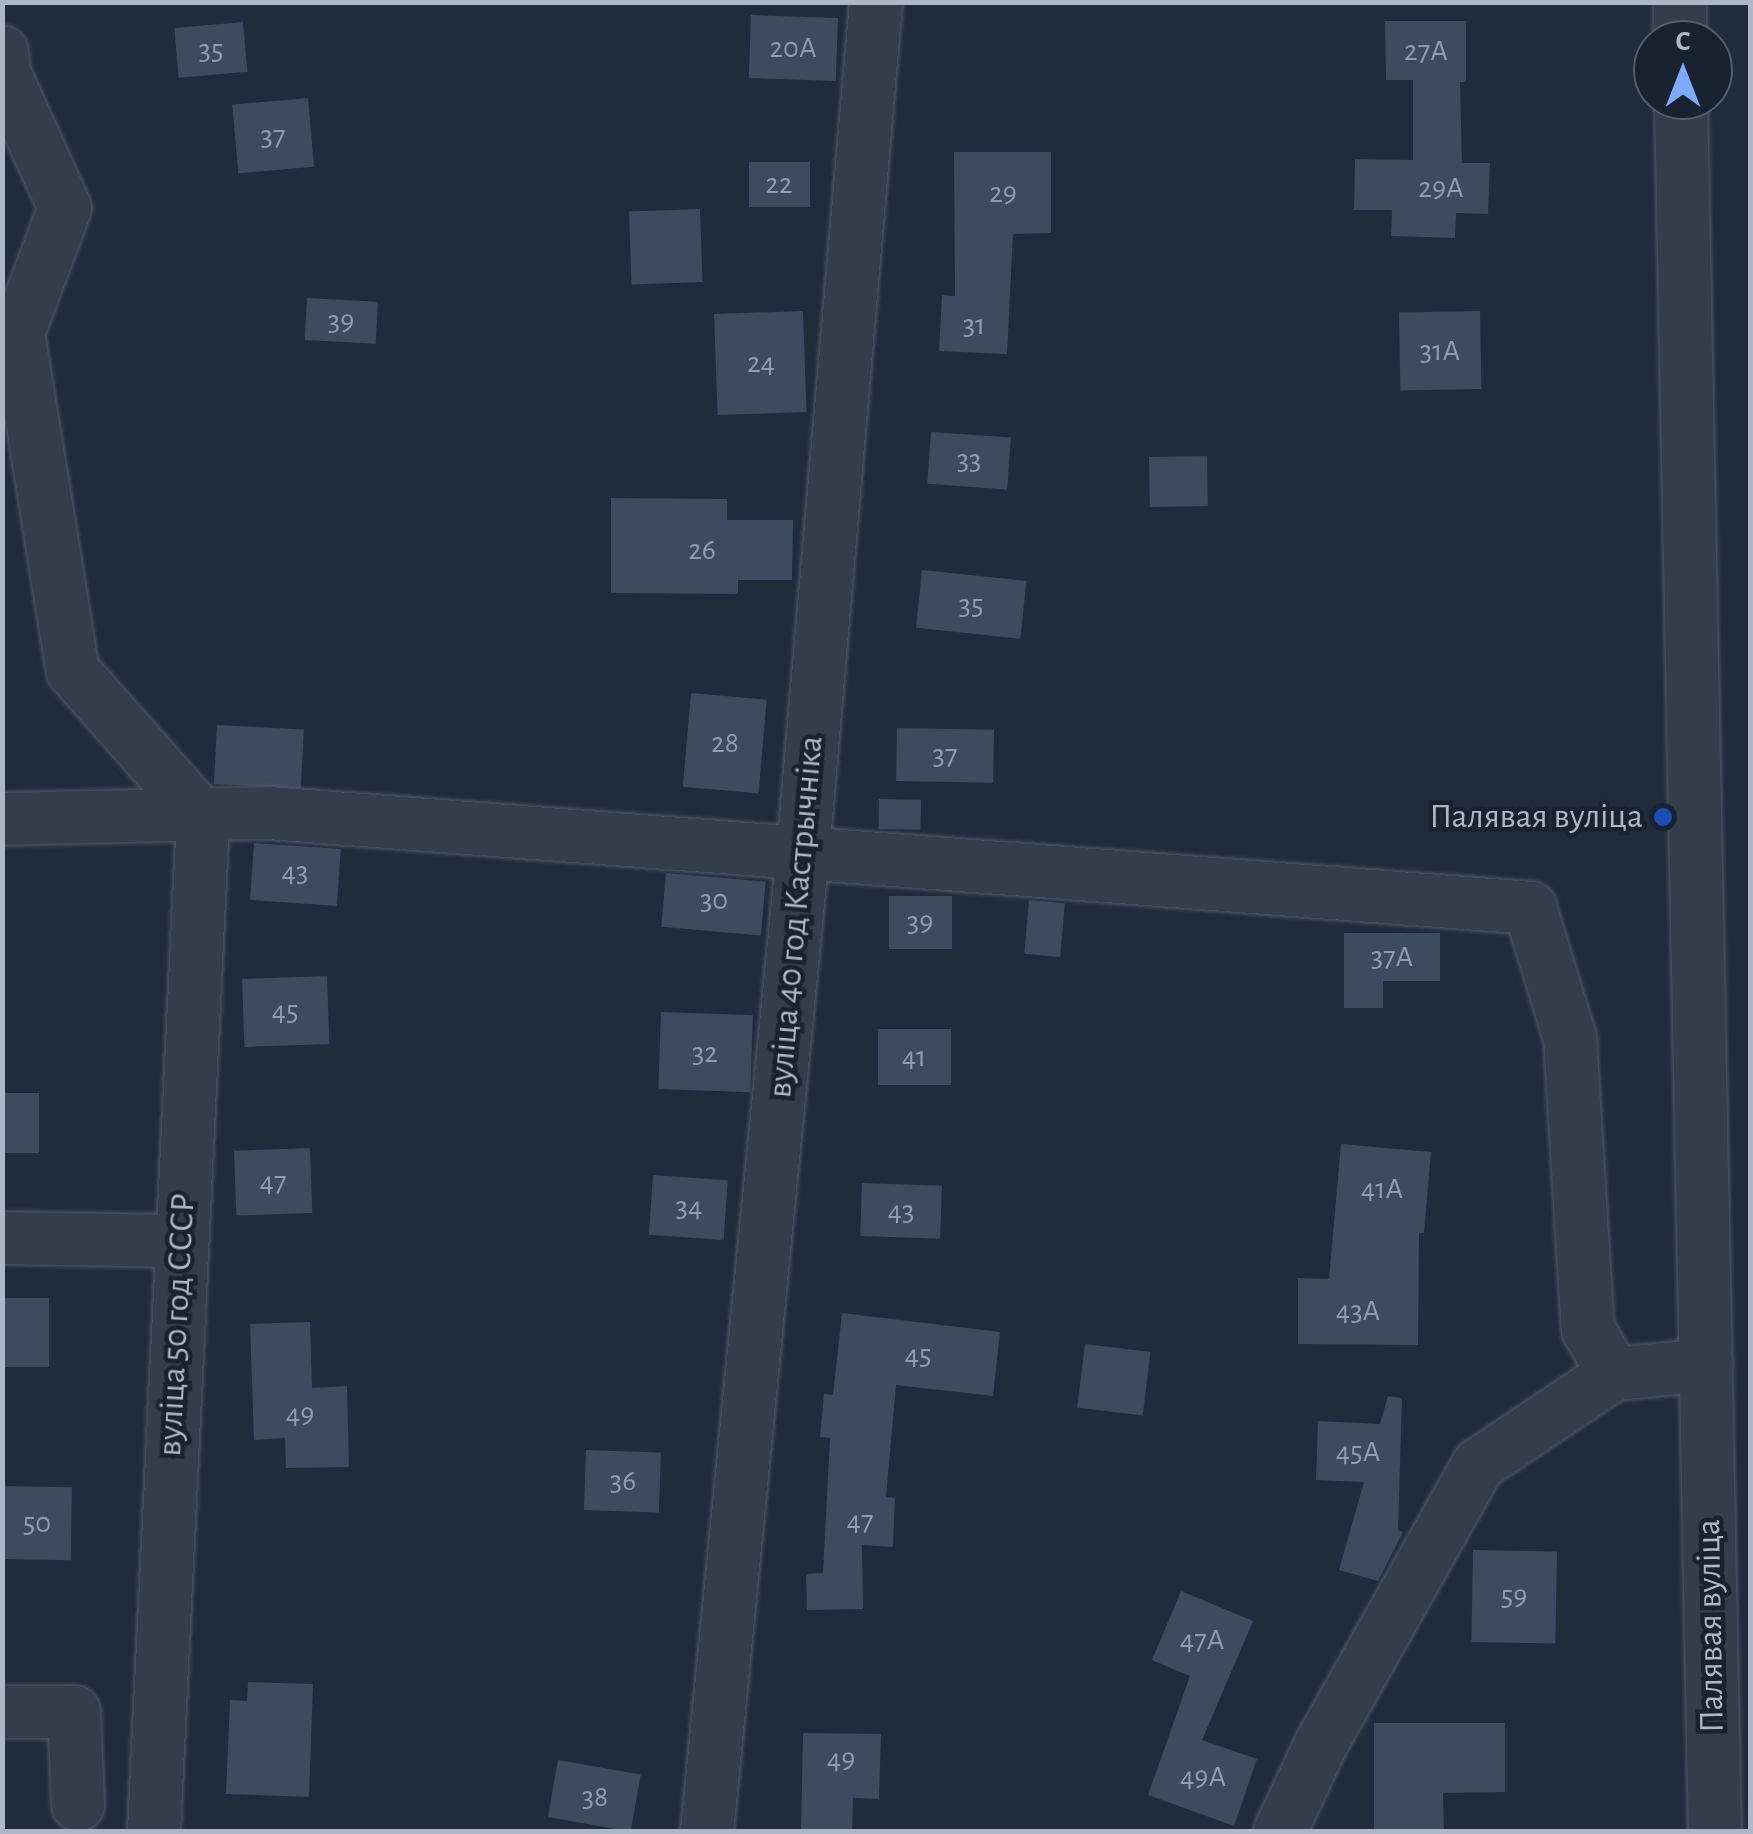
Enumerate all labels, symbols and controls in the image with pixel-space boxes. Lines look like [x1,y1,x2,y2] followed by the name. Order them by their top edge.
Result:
[1633,20,1733,120] north arrow
[1675,28,1691,56] text: С
[769,30,817,66] house number: 20А
[199,32,223,68] house number: 35
[1404,33,1448,69] house number: 27А
[261,118,285,154] house number: 37
[765,166,793,202] house number: 22
[1418,170,1464,206] house number: 29А
[989,175,1017,211] house number: 29
[328,303,354,339] house number: 39
[963,307,985,343] house number: 31
[1420,333,1460,369] house number: 31А
[747,345,775,381] house number: 24
[957,442,981,478] house number: 33
[688,532,716,568] house number: 26
[959,587,983,623] house number: 35
[711,725,739,761] house number: 28
[759,734,833,1100] street label: вуліца 40 год Кастрычніка
[933,737,957,773] house number: 37
[1429,796,1643,838] place label: Палявая вуліца
[1652,806,1674,828] marker: Палявая вуліца
[282,854,308,890] house number: 43
[700,882,728,918] house number: 30
[907,904,933,940] house number: 39
[1371,939,1413,975] house number: 37А
[272,993,298,1029] house number: 45
[692,1035,718,1071] house number: 32
[902,1039,926,1075] house number: 41
[260,1164,286,1200] house number: 47
[1361,1171,1403,1207] house number: 41А
[676,1189,702,1225] house number: 34
[149,1192,205,1458] street label: вуліца 50 год СССР
[888,1193,914,1229] house number: 43
[1336,1293,1380,1329] house number: 43А
[905,1337,931,1373] house number: 45
[286,1396,314,1432] house number: 49
[1336,1434,1380,1470] house number: 45А
[610,1463,636,1499] house number: 36
[847,1503,873,1539] house number: 47
[23,1505,51,1541] house number: 50
[1688,1519,1734,1733] street label: Палявая вуліца
[1501,1578,1527,1614] house number: 59
[1180,1622,1224,1658] house number: 47А
[827,1741,855,1777] house number: 49
[1180,1759,1226,1795] house number: 49А
[582,1779,608,1815] house number: 38

